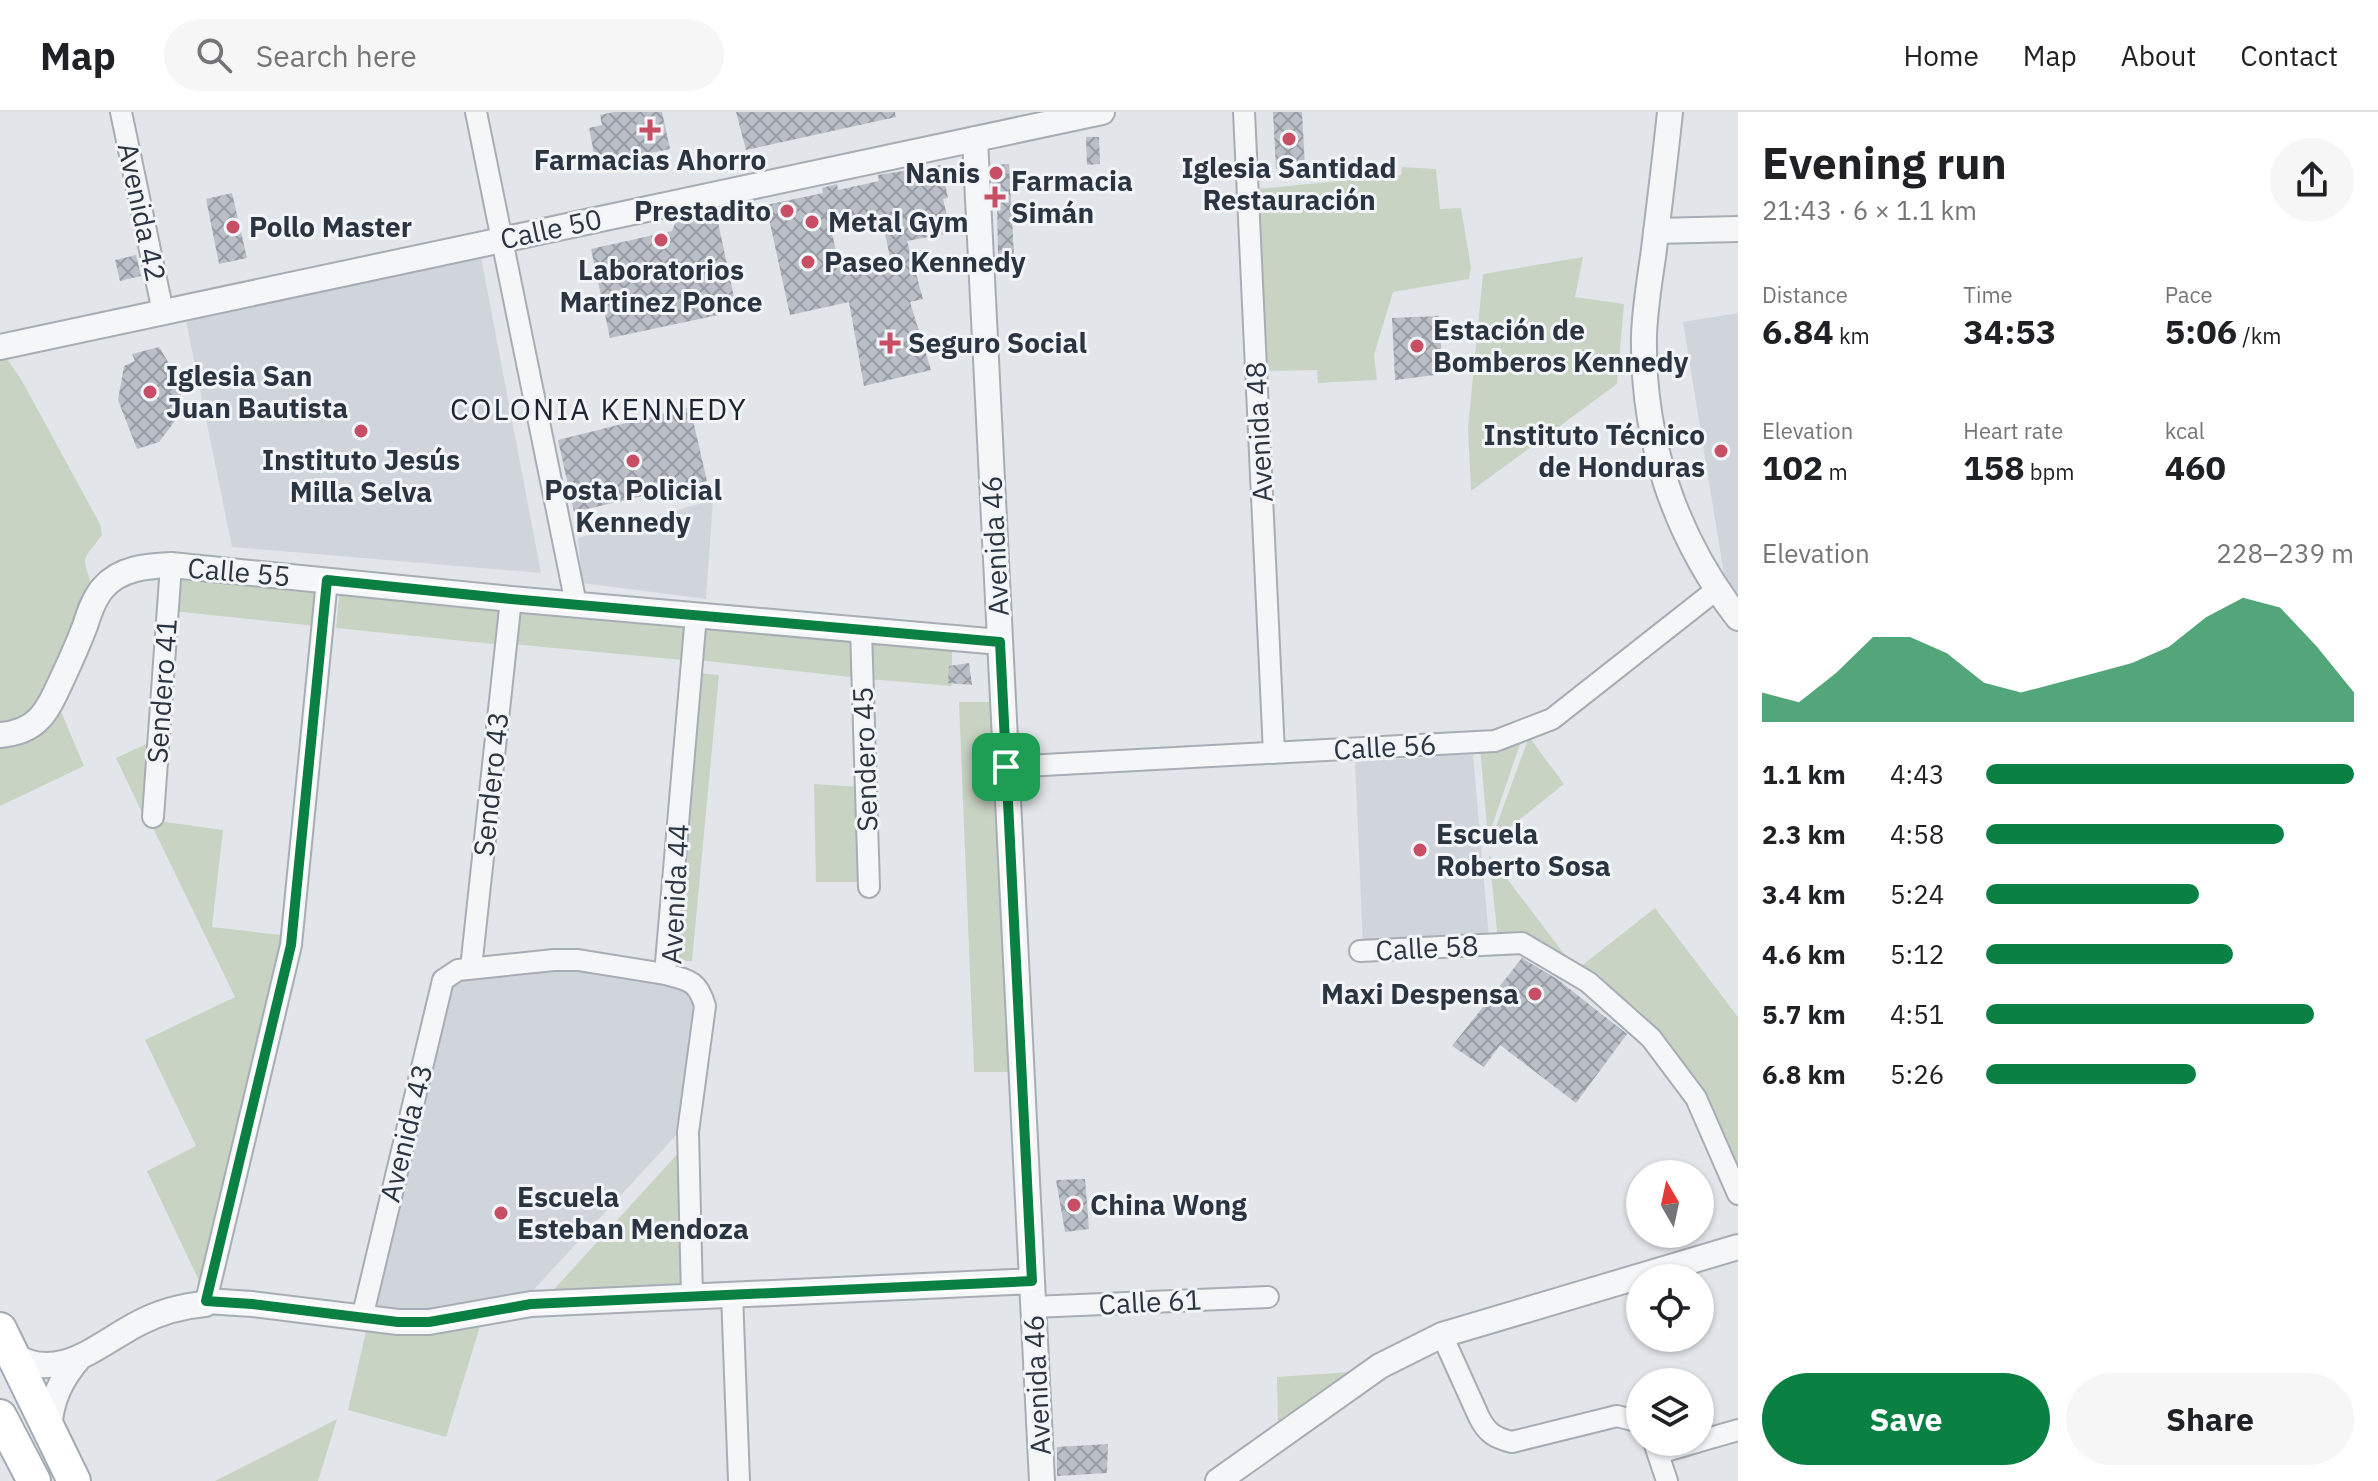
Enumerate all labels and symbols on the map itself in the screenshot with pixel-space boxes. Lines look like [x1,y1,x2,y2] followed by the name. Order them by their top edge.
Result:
[641,121,659,139] marker: Farmacias Ahorro
[1280,130,1298,148] marker: Iglesia Santidad Restauración
[110,139,175,285] street label: Avenida 42
[534,141,766,178] place label: Farmacias Ahorro
[1181,149,1397,218] place label: Iglesia Santidad Restauración
[905,154,980,191] place label: Nanis
[1011,162,1133,231] place label: Farmacia Simán
[987,164,1005,182] marker: Nanis
[986,188,1004,206] marker: Farmacia Simán
[634,192,771,229] place label: Prestadito
[497,200,605,257] street label: Calle 50
[778,202,796,220] marker: Prestadito
[828,203,969,240] place label: Metal Gym
[249,208,412,245] place label: Pollo Master
[803,213,821,231] marker: Metal Gym
[224,218,242,236] marker: Pollo Master
[652,231,670,249] marker: Laboratorios Martinez Ponce
[824,243,1026,280] place label: Paseo Kennedy
[560,251,762,320] place label: Laboratorios Martinez Ponce
[799,253,817,271] marker: Paseo Kennedy
[1433,311,1689,380] place label: Estación de Bomberos Kennedy
[908,324,1087,361] place label: Seguro Social
[879,332,901,354] marker: Seguro Social
[1408,337,1426,355] marker: Estación de Bomberos Kennedy
[166,357,348,426] place label: Iglesia San Juan Bautista
[1236,361,1281,503] street label: Avenida 48
[141,383,159,401] marker: Iglesia San Juan Bautista
[450,389,748,428] district label: COLONIA KENNEDY
[1484,416,1705,485] place label: Instituto Técnico de Honduras
[352,422,370,440] marker: Instituto Jesús Milla Selva
[262,441,460,510] place label: Instituto Jesús Milla Selva
[1712,442,1730,460] marker: Instituto Técnico de Honduras
[624,452,642,470] marker: Posta Policial Kennedy
[544,471,722,540] place label: Posta Policial Kennedy
[972,475,1017,617] street label: Avenida 46
[186,549,292,594] street label: Calle 55
[138,617,185,765] street label: Sendero 41
[843,686,886,832] street label: Sendero 45
[465,710,516,858] street label: Sendero 43
[1333,725,1437,768] street label: Calle 56
[972,733,1040,801] pin
[1436,815,1611,884] place label: Escuela Roberto Sosa
[652,823,697,965] street label: Avenida 44
[1411,841,1429,859] marker: Escuela Roberto Sosa
[1375,926,1479,969] street label: Calle 58
[1321,975,1519,1012] place label: Maxi Despensa
[1526,985,1544,1003] marker: Maxi Despensa
[371,1060,440,1206] street label: Avenida 43
[1626,1160,1714,1248] north arrow
[517,1178,749,1247] place label: Escuela Esteban Mendoza
[1090,1186,1247,1223] place label: China Wong
[1065,1196,1083,1214] marker: China Wong
[492,1204,510,1222] marker: Escuela Esteban Mendoza
[1098,1280,1202,1323] street label: Calle 61
[1014,1314,1059,1456] street label: Avenida 46

